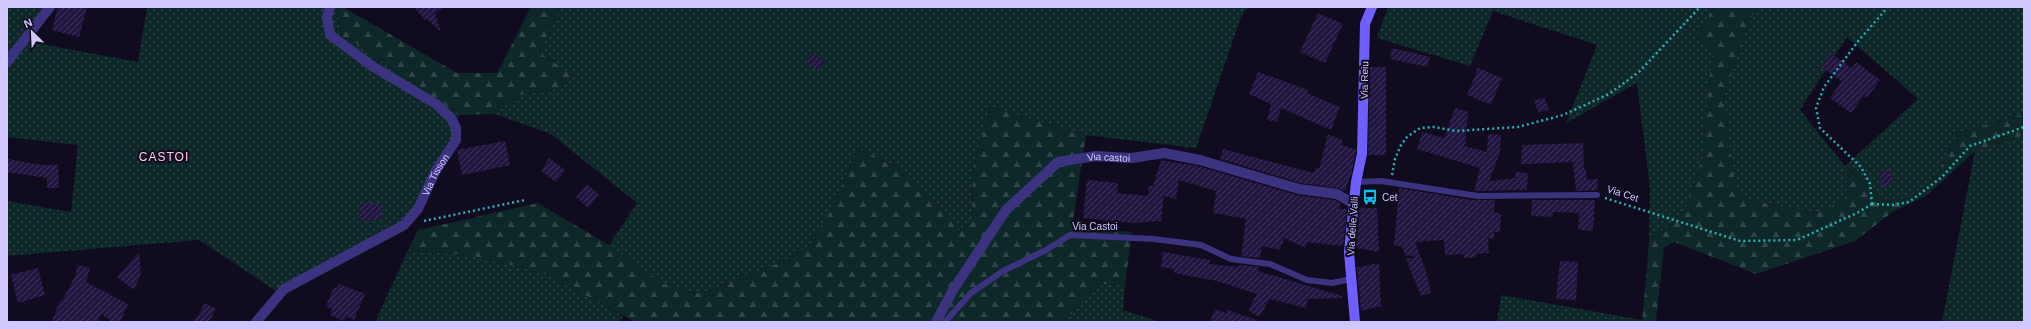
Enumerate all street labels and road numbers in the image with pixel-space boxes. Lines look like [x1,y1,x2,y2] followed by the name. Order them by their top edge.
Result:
[1359,61,1370,99] street label: Via Reiu
[1086,151,1130,164] street label: Via castoi
[420,152,451,197] street label: Via Tisson
[1606,183,1640,204] street label: Via Cet
[1345,196,1360,256] street label: Via delle Valli
[1072,221,1118,232] street label: Via Castoi

